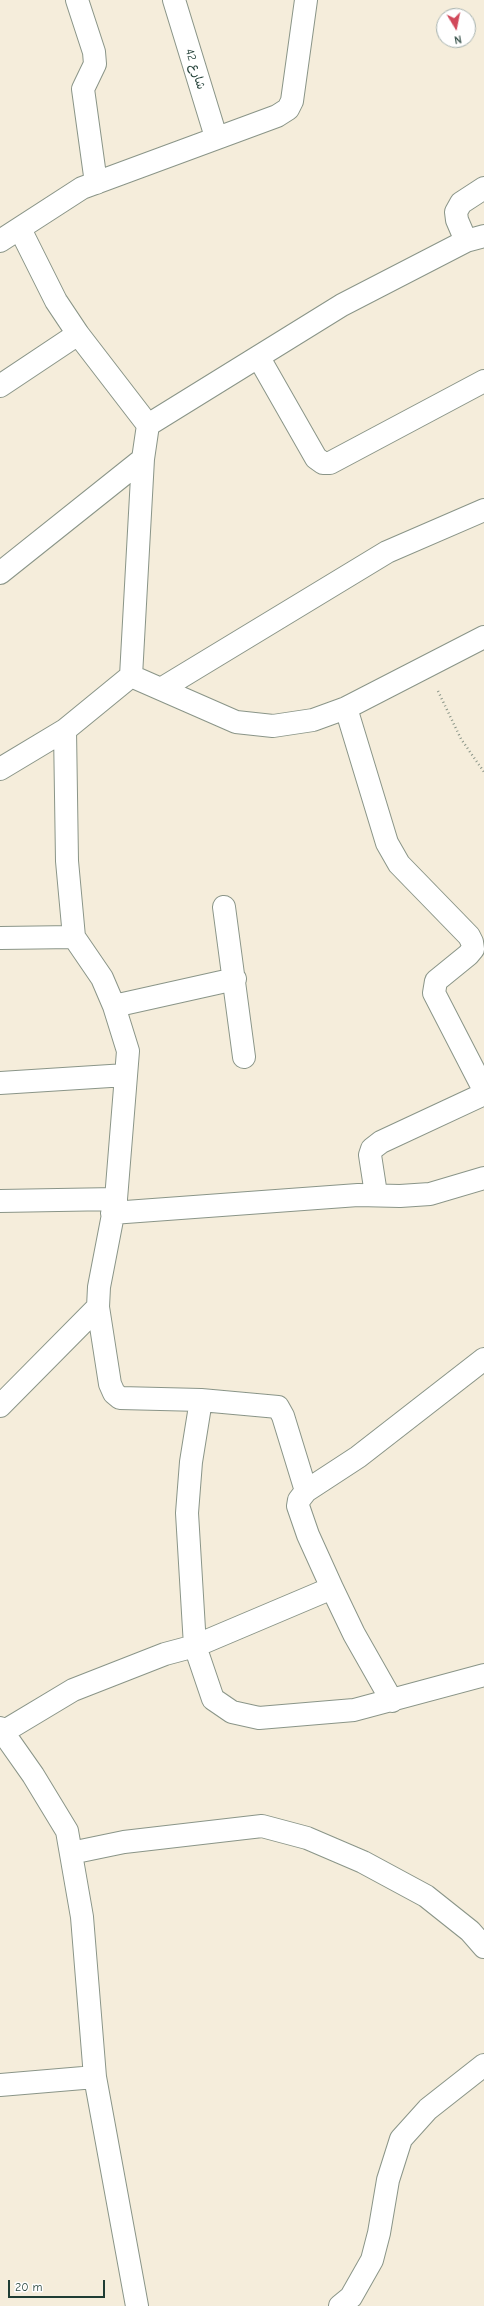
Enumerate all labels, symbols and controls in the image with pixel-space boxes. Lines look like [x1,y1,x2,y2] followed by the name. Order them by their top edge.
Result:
[436,8,476,48] north arrow
[453,32,463,46] text: N
[182,47,208,91] street label: شارع 42
[10,2272,107,2298] scale bar
[15,2280,43,2294] text: 20 m

